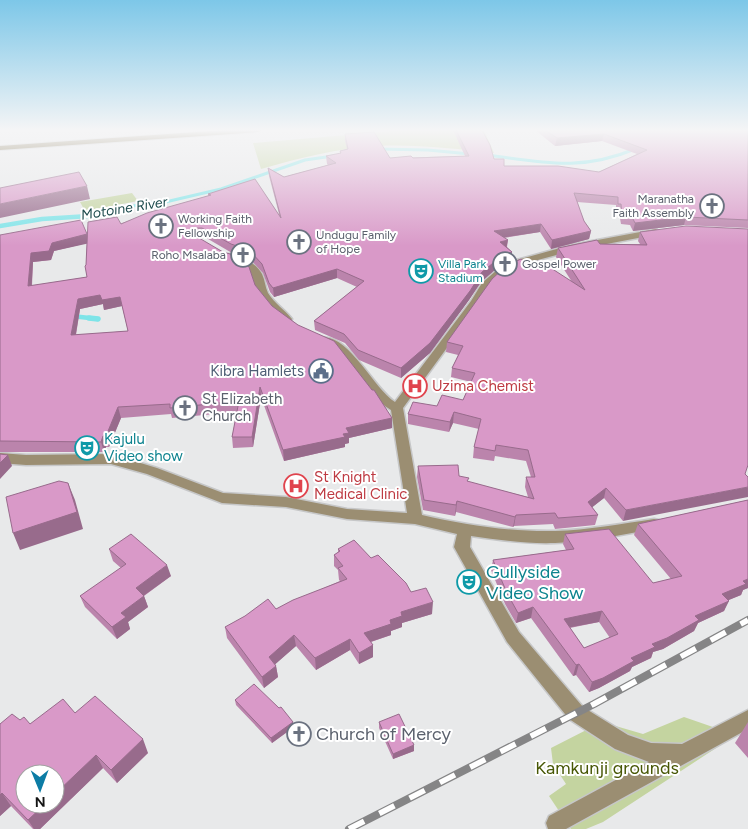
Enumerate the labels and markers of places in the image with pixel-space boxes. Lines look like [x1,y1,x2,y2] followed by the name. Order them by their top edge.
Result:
[612,192,695,220] place label: Maranatha Faith Assembly
[699,193,725,219] church icon: Maranatha Faith Assembly
[178,212,252,240] place label: Working Faith Fellowship
[148,213,174,239] church icon: Working Faith Fellowship
[316,228,397,256] place label: Undugu Family of Hope
[286,229,312,255] church icon: Undugu Family of Hope
[230,242,256,268] church icon: Roho Msalaba
[151,248,226,262] place label: Roho Msalaba
[492,251,518,277] church icon: Gospel Power
[438,257,486,285] place label: Villa Park Stadium
[522,257,596,271] place label: Gospel Power
[408,258,434,284] theatre icon: Villa Park Stadium
[308,358,334,384] public building icon: Kibra Hamlets
[210,362,304,380] place label: Kibra Hamlets
[402,373,428,399] hospital icon: Uzima Chemist
[432,377,534,395] place label: Uzima Chemist
[202,390,282,425] place label: St Elizabeth Church
[172,395,198,421] church icon: St Elizabeth Church
[104,430,183,465] place label: Kajulu Video show
[74,435,100,461] theatre icon: Kajulu Video show
[314,468,407,503] place label: St Knight Medical Clinic
[283,473,309,499] hospital icon: St Knight Medical Clinic
[486,561,583,604] place label: Gullyside Video Show
[456,569,482,595] theatre icon: Gullyside Video Show
[286,721,312,747] church icon: Church of Mercy
[316,723,452,745] place label: Church of Mercy

